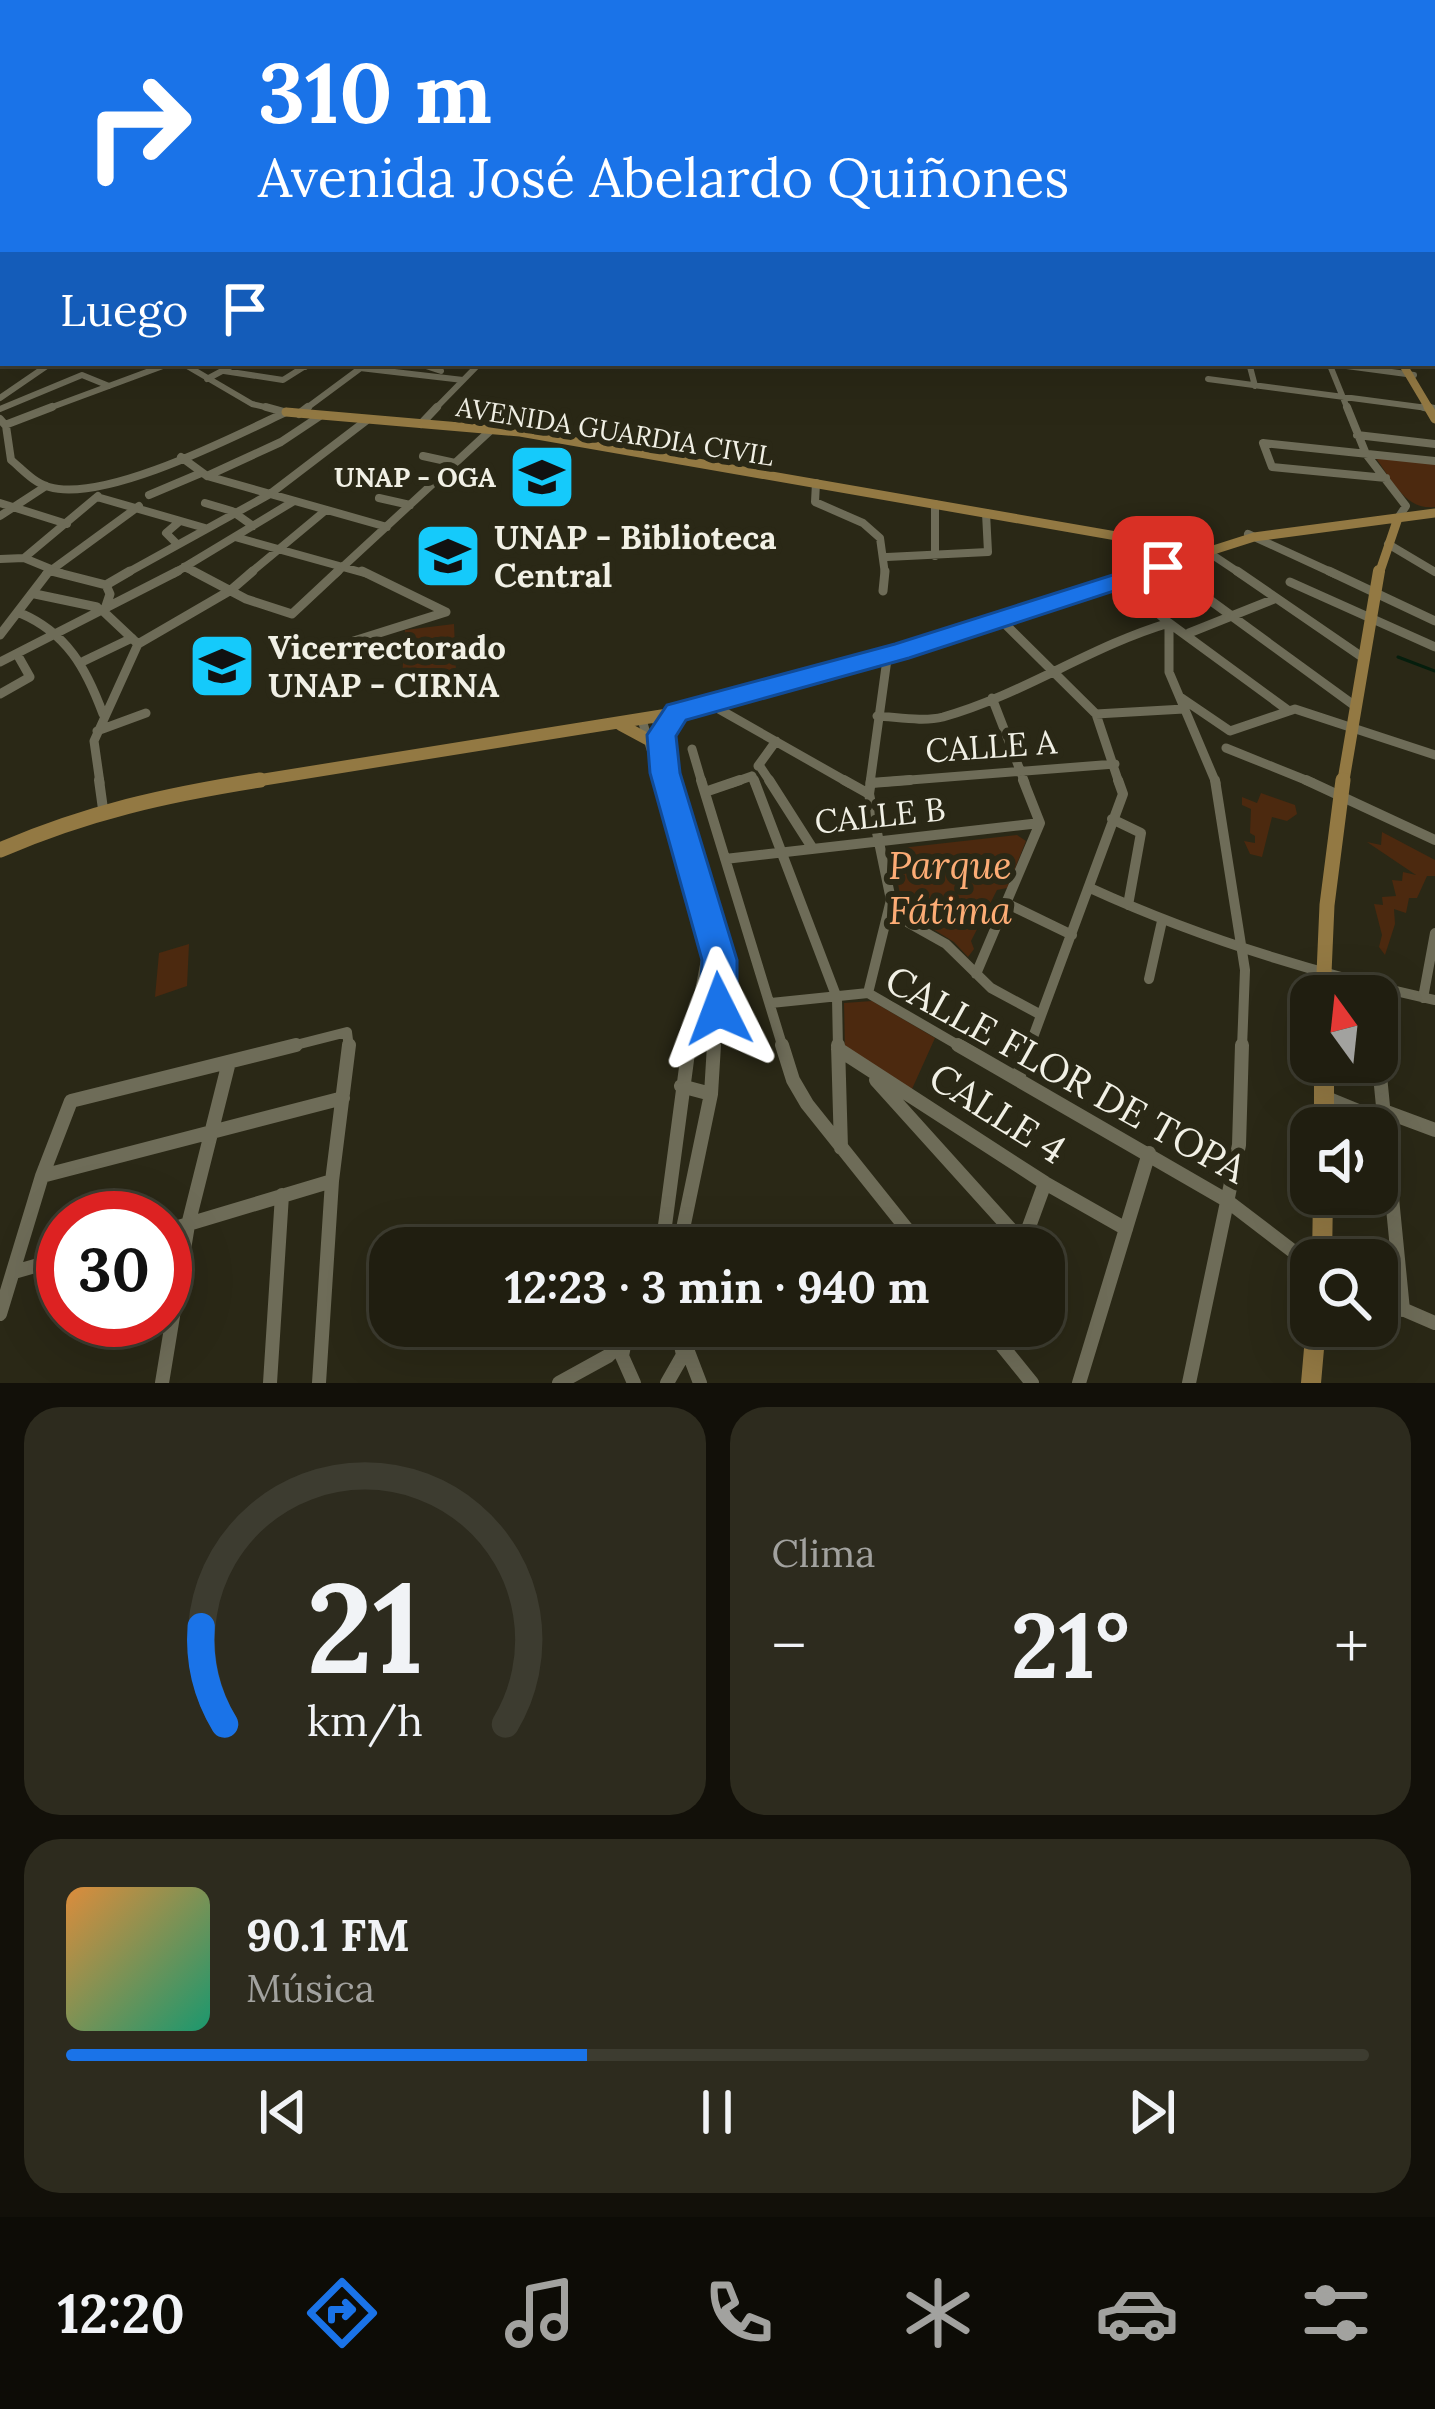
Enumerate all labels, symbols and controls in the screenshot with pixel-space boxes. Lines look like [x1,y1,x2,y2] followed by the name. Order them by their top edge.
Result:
[258,38,492,146] text: 310 m
[60,48,216,204] icon: right
[258,143,1069,212] text: Avenida José Abelardo Quiñones
[212,276,278,342] icon: arrive
[60,281,188,338] text: Luego
[453,389,776,473] street label: AVENIDA GUARDIA CIVIL
[507,442,577,512] school or university icon: UNAP - OGA
[334,460,496,494] place label: UNAP - OGA
[494,516,777,596] place label: UNAP - Biblioteca Central
[1112,516,1214,618] pin
[413,521,483,591] school or university icon: UNAP - Biblioteca Central
[1130,534,1196,600] icon: arrive
[268,626,506,706] place label: Vicerrectorado UNAP - CIRNA
[187,631,257,701] school or university icon: Vicerrectorado UNAP - CIRNA
[924,720,1059,772] street label: CALLE A
[813,787,947,843] street label: CALLE B
[888,840,1012,935] park label: Parque Fátima
[656,946,782,1072] position arrow
[877,954,1256,1194] street label: CALLE FLOR DE TOPA
[1290,975,1398,1083] north arrow
[1290,975,1398,1347] map controls
[920,1052,1076,1174] street label: CALLE 4
[1290,1107,1398,1215] button: sound
[36,1191,192,1347] speed limit sign: 30
[1290,1239,1398,1347] button: search
[505,1258,929,1315] text: 12:23 · 3 min · 940 m
[772,1528,875,1578] text: Clima
[306,1547,423,1707] text: 21
[1011,1587,1130,1703] text: 21°
[772,1603,806,1687] text: −
[1334,1603,1369,1687] text: +
[307,1693,423,1748] text: km/h
[246,1906,410,1963] text: 90.1 FM
[246,1963,375,2013] text: Música
[250,2079,316,2145] icon: previous
[684,2079,750,2145] icon: pause
[1119,2079,1185,2145] icon: next
[300,2271,384,2355] icon: directions
[498,2271,582,2355] icon: music
[697,2271,781,2355] icon: phone
[896,2271,980,2355] icon: climate
[1095,2271,1179,2355] icon: car
[1294,2271,1378,2355] icon: filters
[57,2279,185,2348] text: 12:20

